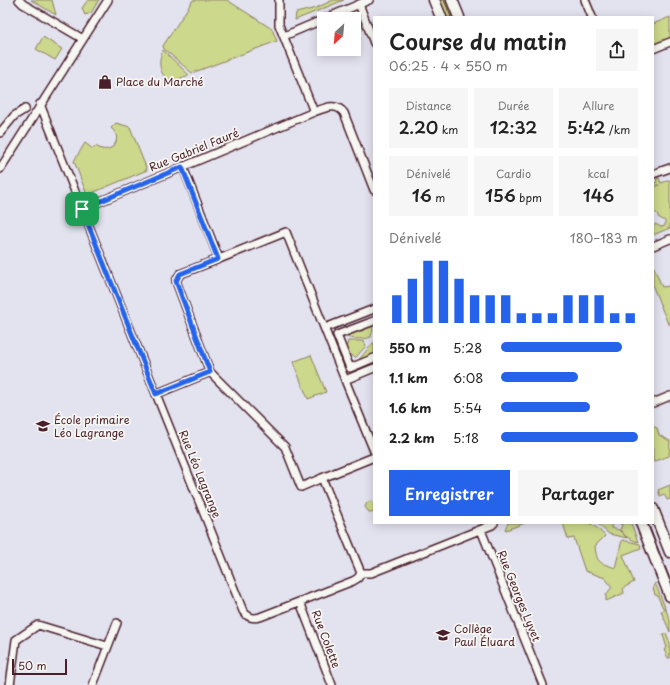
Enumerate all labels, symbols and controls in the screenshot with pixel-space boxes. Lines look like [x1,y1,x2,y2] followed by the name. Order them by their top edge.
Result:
[317,12,361,56] north arrow
[317,12,361,56] map controls
[389,24,567,57] text: Course du matin
[596,29,638,71] button: share
[389,56,508,75] text: 06:25 · 4 × 550 m
[116,73,204,90] place label: Place du Marché
[97,74,113,90] shop icon: Place du Marché
[405,97,452,114] text: Distance
[497,97,530,114] text: Durée
[582,97,615,114] text: Allure
[399,114,438,140] text: 2.20
[490,114,537,140] text: 12:32
[567,114,606,140] text: 5:42
[438,121,458,138] text: km
[606,121,630,138] text: /km
[146,124,241,175] street label: Rue Gabriel Fauré
[406,165,451,182] text: Dénivelé
[496,165,531,182] text: Cardio
[588,165,609,182] text: kcal
[412,182,432,208] text: 16
[485,182,516,208] text: 156
[583,182,614,208] text: 146
[432,189,445,206] text: m
[516,189,542,206] text: bpm
[65,192,99,226] pin
[71,198,93,220] icon: arrive
[389,228,442,247] text: Dénivelé
[570,228,638,247] text: 180–183 m
[389,338,431,357] text: 550 m
[453,338,482,357] text: 5:28
[389,368,428,387] text: 1.1 km
[453,368,483,387] text: 6:08
[389,398,431,417] text: 1.6 km
[453,398,482,417] text: 5:54
[54,411,130,441] place label: École primaire Léo Lagrange
[35,418,51,434] school or university icon: École primaire Léo Lagrange
[175,427,226,520] street label: Rue Léo Lagrange
[389,428,435,447] text: 2.2 km
[453,428,479,447] text: 5:18
[389,470,510,516] button: Enregistrer
[518,470,638,516] button: Partager
[493,548,546,644] street label: Rue Georges Lyvet
[308,607,345,671] street label: Rue Colette
[454,620,515,650] place label: Collège Paul Éluard
[435,627,451,643] school or university icon: Collège Paul Éluard
[12,657,67,676] scale bar
[18,657,47,674] text: 50 m

